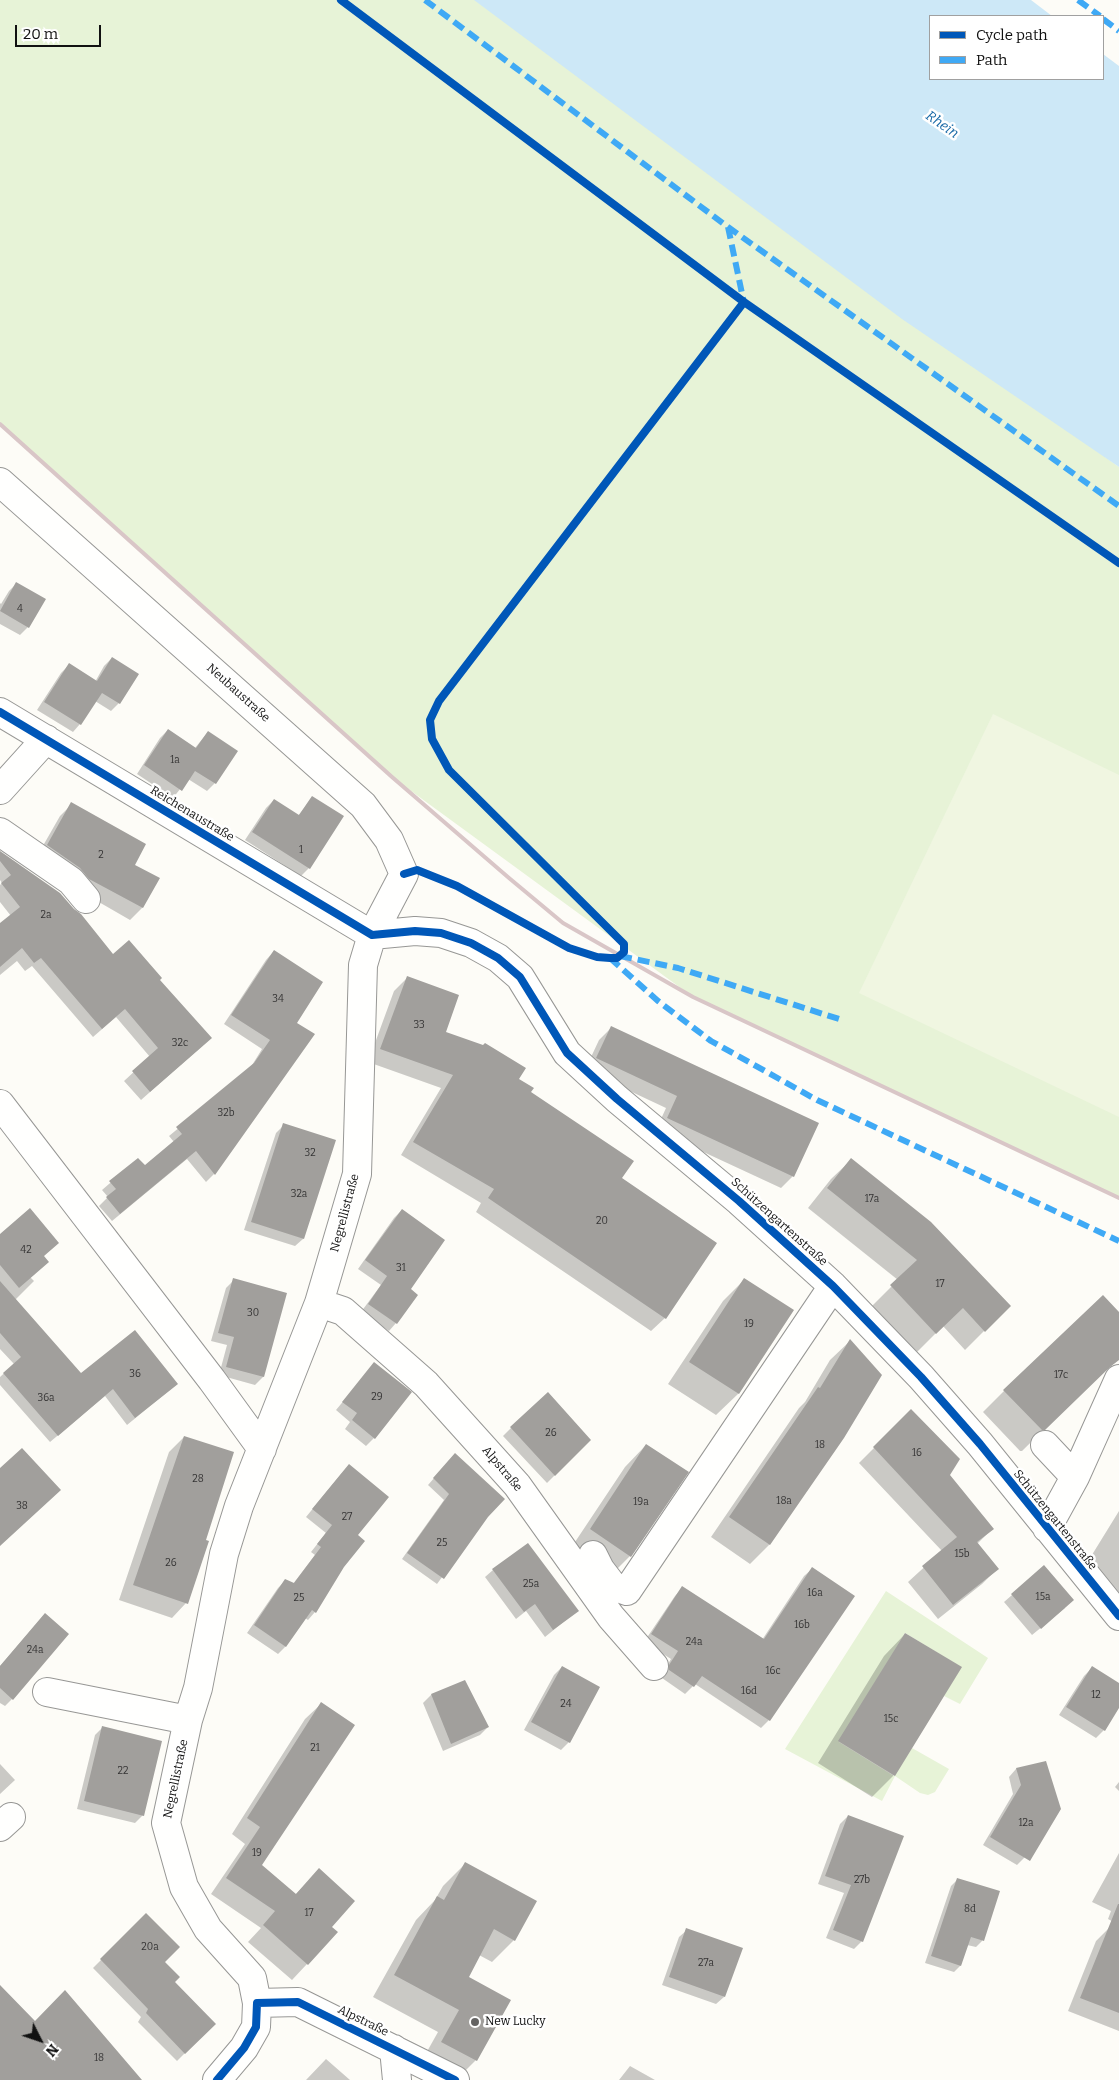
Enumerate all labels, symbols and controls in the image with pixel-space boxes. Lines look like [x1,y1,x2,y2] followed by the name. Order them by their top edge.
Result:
[18,15,104,47] scale bar
[929,15,1104,80] legend
[23,25,58,43] text: 20 m
[976,26,1048,44] text: Cycle path
[976,51,1007,69] text: Path
[922,108,962,142] water label: Rhein
[17,603,23,615] house number: 4
[203,661,273,725] street label: Neubaustraße
[170,754,180,766] house number: 1a
[148,783,236,845] street label: Reichenaustraße
[299,844,303,856] house number: 1
[98,849,104,861] house number: 2
[41,909,51,921] house number: 2a
[272,993,284,1005] house number: 34
[413,1019,425,1031] house number: 33
[172,1037,188,1049] house number: 32c
[218,1107,234,1119] house number: 32b
[304,1147,316,1159] house number: 32
[328,1172,362,1254] street label: Negrellistraße
[728,1175,830,1269] street label: Schützengartenstraße
[291,1188,307,1200] house number: 32a
[865,1193,879,1205] house number: 17a
[596,1215,608,1227] house number: 20
[20,1244,32,1256] house number: 42
[396,1262,406,1274] house number: 31
[936,1278,944,1290] house number: 17
[247,1307,259,1319] house number: 30
[744,1318,754,1330] house number: 19
[129,1368,141,1380] house number: 36
[1054,1369,1068,1381] house number: 17c
[371,1391,383,1403] house number: 29
[37,1392,55,1404] house number: 36a
[545,1427,557,1439] house number: 26
[815,1439,825,1451] house number: 18
[479,1443,525,1495] street label: Alpstraße
[912,1447,922,1459] house number: 16
[1010,1467,1100,1573] street label: Schützengartenstraße
[192,1473,204,1485] house number: 28
[776,1495,792,1507] house number: 18a
[633,1496,649,1508] house number: 19a
[16,1500,28,1512] house number: 38
[342,1511,352,1523] house number: 27
[437,1537,447,1549] house number: 25
[954,1548,970,1560] house number: 15b
[165,1557,177,1569] house number: 26
[523,1578,539,1590] house number: 25a
[807,1587,823,1599] house number: 16a
[1036,1591,1050,1603] house number: 15a
[294,1592,304,1604] house number: 25
[794,1619,810,1631] house number: 16b
[686,1636,702,1648] house number: 24a
[27,1644,43,1656] house number: 24a
[765,1665,781,1677] house number: 16c
[741,1685,757,1697] house number: 16d
[1091,1689,1101,1701] house number: 12
[560,1698,572,1710] house number: 24
[884,1713,898,1725] house number: 15c
[161,1738,191,1820] street label: Negrellistraße
[310,1742,320,1754] house number: 21
[118,1765,128,1777] house number: 22
[1019,1817,1033,1829] house number: 12a
[252,1847,262,1859] house number: 19
[854,1874,870,1886] house number: 27b
[964,1903,976,1915] house number: 8d
[305,1907,313,1919] house number: 17
[141,1941,159,1953] house number: 20a
[698,1957,714,1969] house number: 27a
[335,2003,391,2039] street label: Alpstraße
[15,2015,65,2065] north arrow
[485,2015,546,2029] place label: New Lucky
[469,2016,481,2028] marker: New Lucky
[42,2041,62,2060] text: N
[94,2052,104,2064] house number: 18

